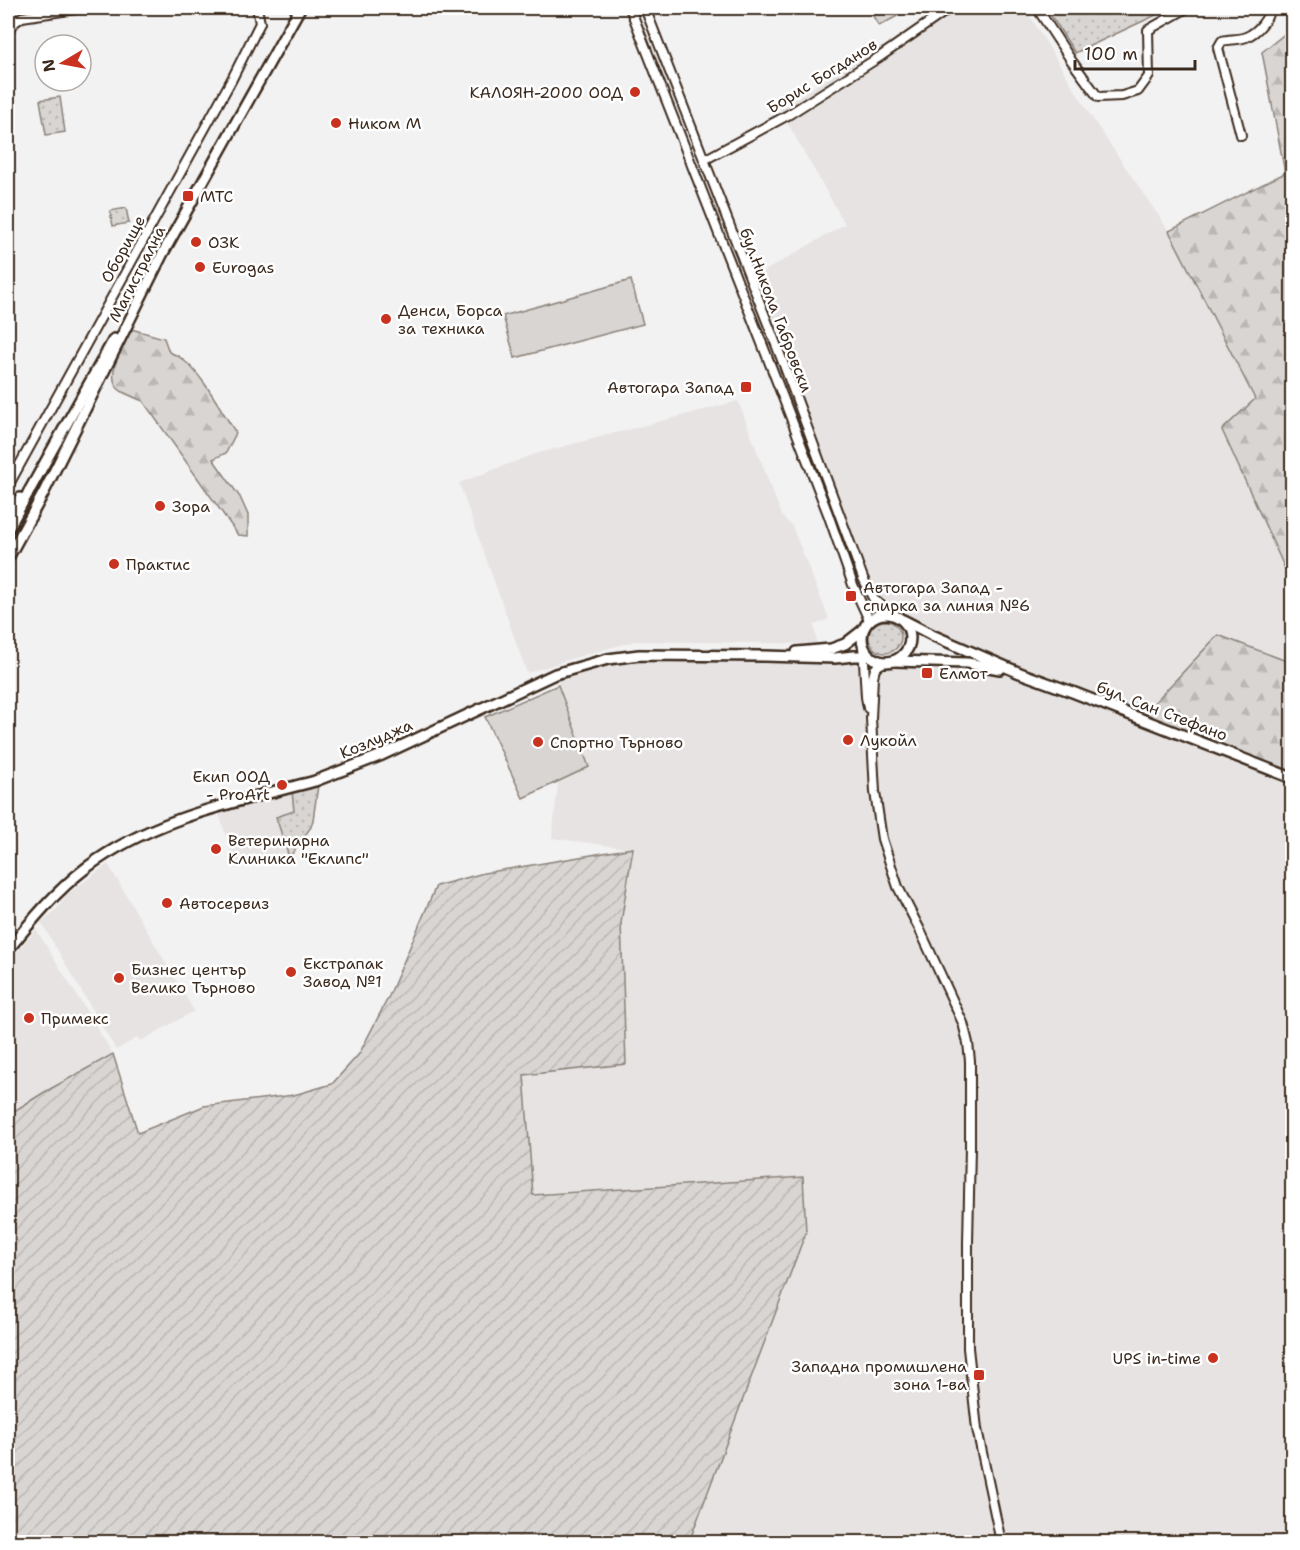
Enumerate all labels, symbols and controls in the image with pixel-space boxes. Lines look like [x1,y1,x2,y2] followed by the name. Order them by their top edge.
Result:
[33,33,93,93] north arrow
[1075,33,1195,71] scale bar
[763,34,881,118] street label: Борис Богданов
[1084,42,1138,66] text: 100 m
[37,57,60,74] text: N
[470,82,623,103] place label: КАЛОЯН-2000 ООД
[628,85,642,99] marker: КАЛОЯН-2000 ООД
[348,113,421,134] place label: Ником М
[329,116,343,130] marker: Ником М
[200,186,234,207] place label: МТС
[181,189,195,203] marker: МТС
[96,212,150,286] street label: Оборище
[104,222,170,326] street label: Магистрална
[735,225,817,395] street label: бул.Никола Габровски
[208,232,240,253] place label: ОЗК
[189,235,203,249] marker: ОЗК
[212,257,275,278] place label: Eurogas
[193,260,207,274] marker: Eurogas
[398,300,503,339] place label: Денси, Борса за техника
[379,312,393,326] marker: Денси, Борса за техника
[607,377,734,398] place label: Автогара Запад
[739,380,753,394] marker: Автогара Запад
[172,496,210,517] place label: Зора
[153,499,167,513] marker: Зора
[126,554,190,575] place label: Практис
[107,557,121,571] marker: Практис
[863,577,1030,616] place label: Автогара Запад - спирка за линия №6
[844,589,858,603] marker: Автогара Запад - спирка за линия №6
[939,663,989,684] place label: Елмот
[920,666,934,680] marker: Елмот
[1093,676,1231,746] street label: бул. Сан Стефано
[336,714,416,764] street label: Козлуджа
[860,730,917,751] place label: Лукойл
[550,732,683,753] place label: Спортно Търново
[841,733,855,747] marker: Лукойл
[531,735,545,749] marker: Спортно Търново
[192,766,270,805] place label: Екип ООД - ProArt
[275,778,289,792] marker: Екип ООД - ProArt
[228,830,369,869] place label: Ветеринарна Клиника "Еклипс"
[209,842,223,856] marker: Ветеринарна Клиника "Еклипс"
[179,893,269,914] place label: Автосервиз
[160,896,174,910] marker: Автосервиз
[303,953,384,992] place label: Екстрапак Завод №1
[131,959,256,998] place label: Бизнес център Велико Търново
[284,965,298,979] marker: Екстрапак Завод №1
[112,971,126,985] marker: Бизнес център Велико Търново
[41,1008,109,1029] place label: Примекс
[22,1011,36,1025] marker: Примекс
[1112,1348,1201,1369] place label: UPS in-time
[1206,1351,1220,1365] marker: UPS in-time
[791,1356,967,1395] place label: Западна промишлена зона 1-ва
[972,1368,986,1382] marker: Западна промишлена зона 1-ва

